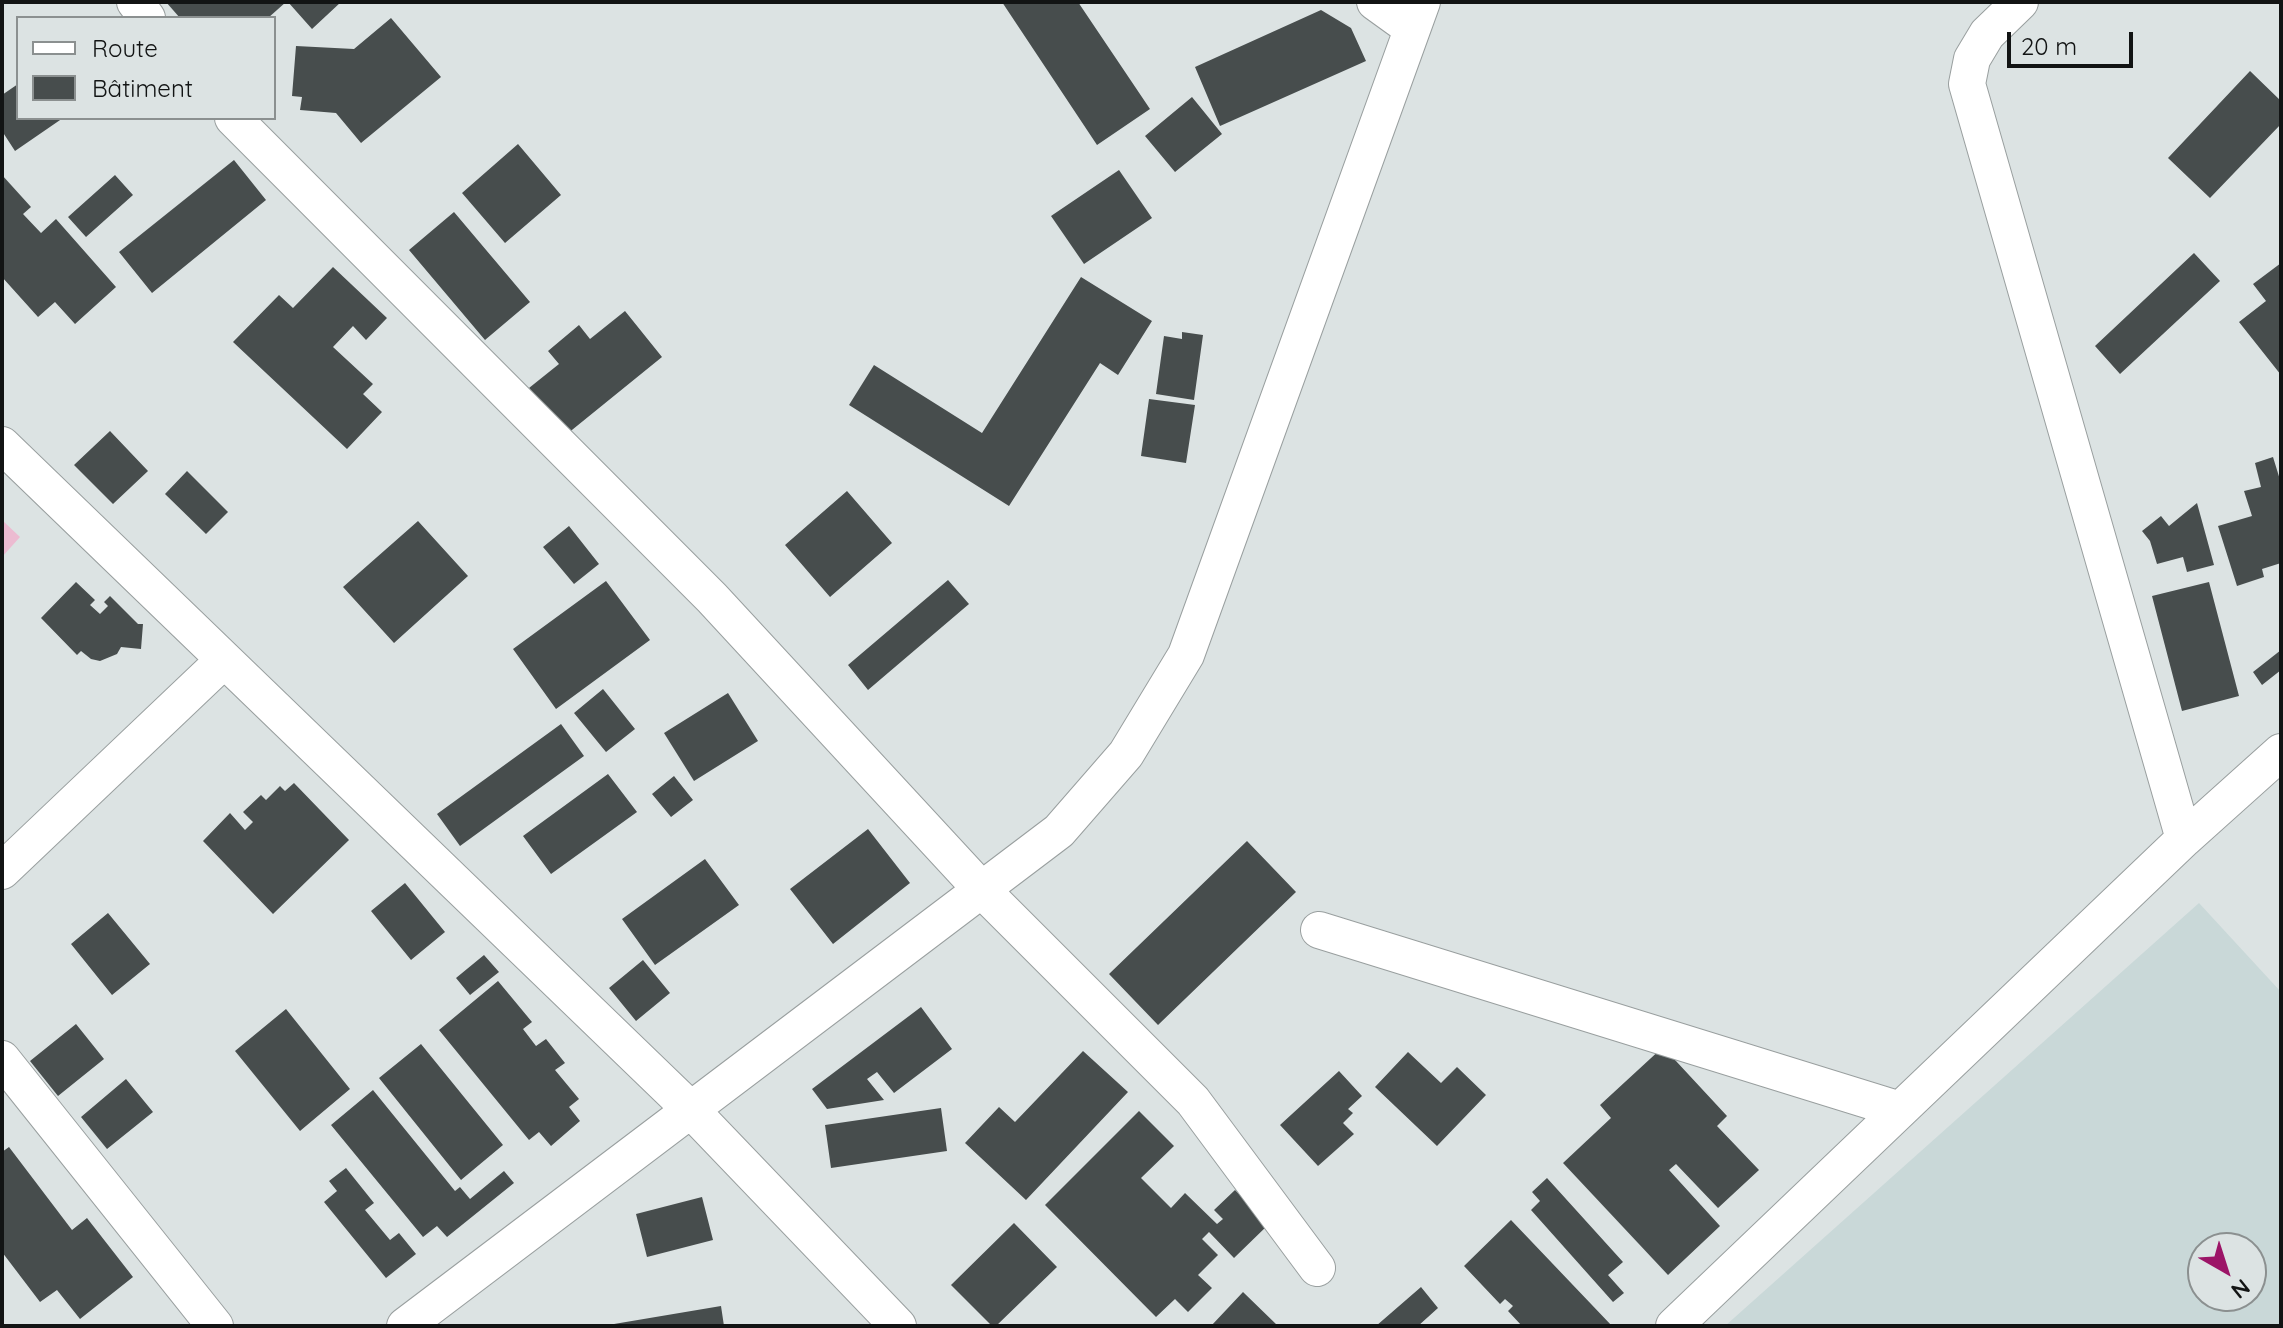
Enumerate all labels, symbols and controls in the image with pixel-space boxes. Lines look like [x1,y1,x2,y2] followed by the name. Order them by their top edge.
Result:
[16,16,276,120] legend
[2011,16,2137,66] scale bar
[2021,31,2077,61] text: 20 m
[92,33,158,63] text: Route
[92,73,193,103] text: Bâtiment
[2187,1232,2267,1312] north arrow
[2226,1273,2256,1305] text: N

